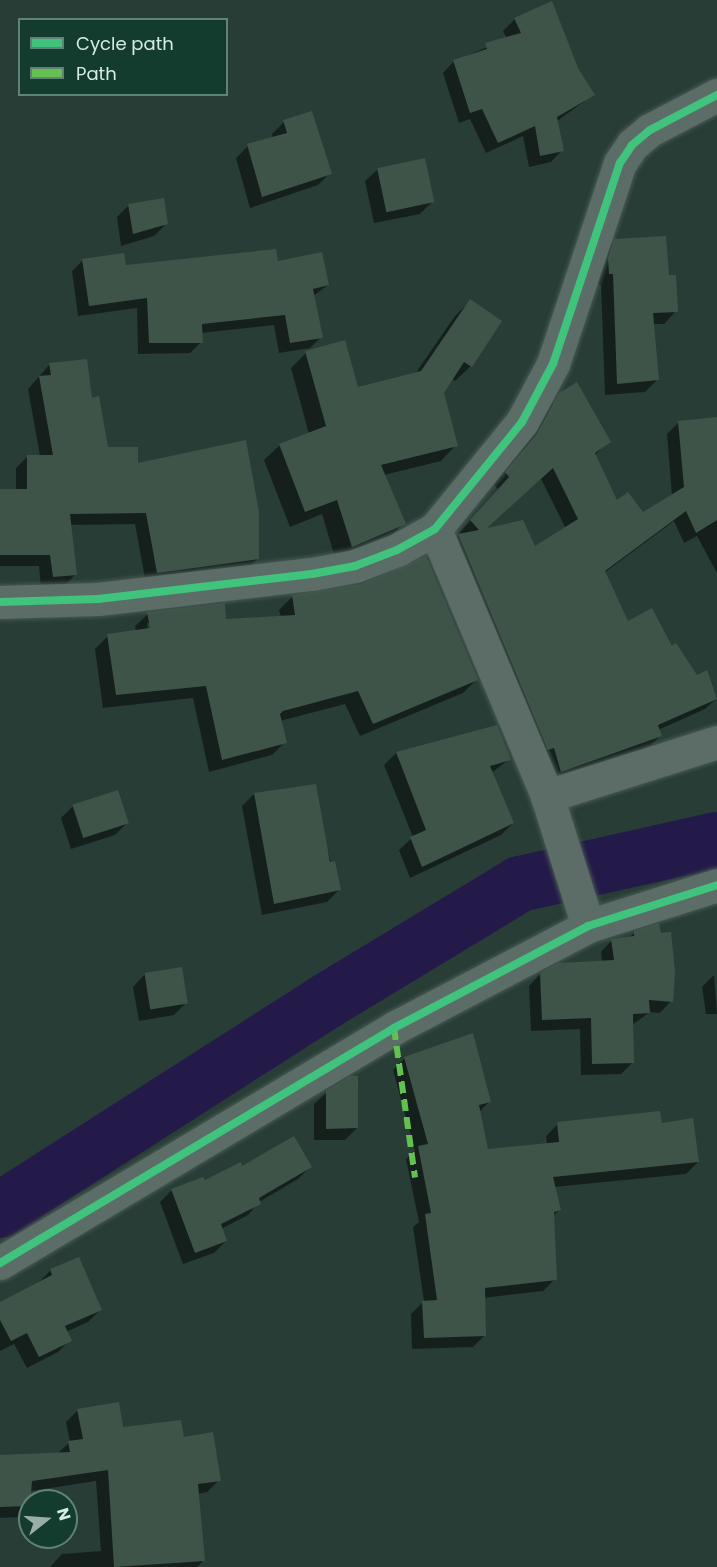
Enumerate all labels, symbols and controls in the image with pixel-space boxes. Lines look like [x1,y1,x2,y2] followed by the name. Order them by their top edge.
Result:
[18,18,228,96] legend
[76,31,174,56] text: Cycle path
[76,61,117,86] text: Path
[18,1489,78,1549] north arrow
[51,1505,77,1523] text: N

